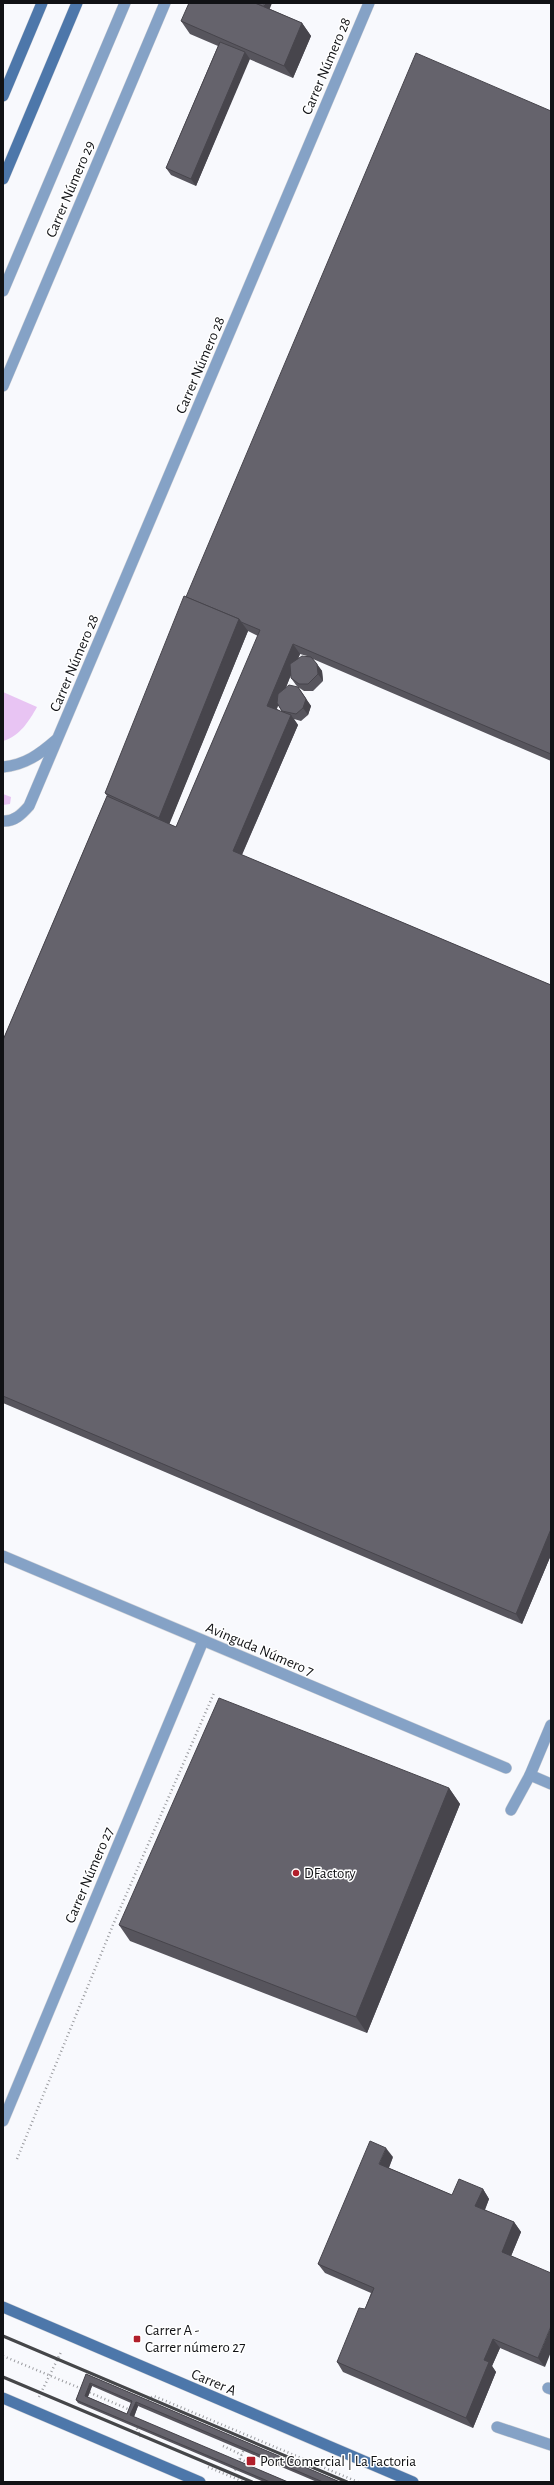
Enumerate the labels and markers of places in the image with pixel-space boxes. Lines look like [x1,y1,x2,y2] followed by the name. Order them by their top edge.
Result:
[304,1866,356,1881] place label: DFactory
[291,1868,301,1878] marker: DFactory
[145,2323,245,2355] place label: Carrer A - Carrer número 27
[132,2334,142,2344] marker: Carrer A - Carrer número 27
[260,2454,416,2470] place label: Port Comercial | La Factoria
[245,2455,257,2467] marker: Port Comercial | La Factoria

